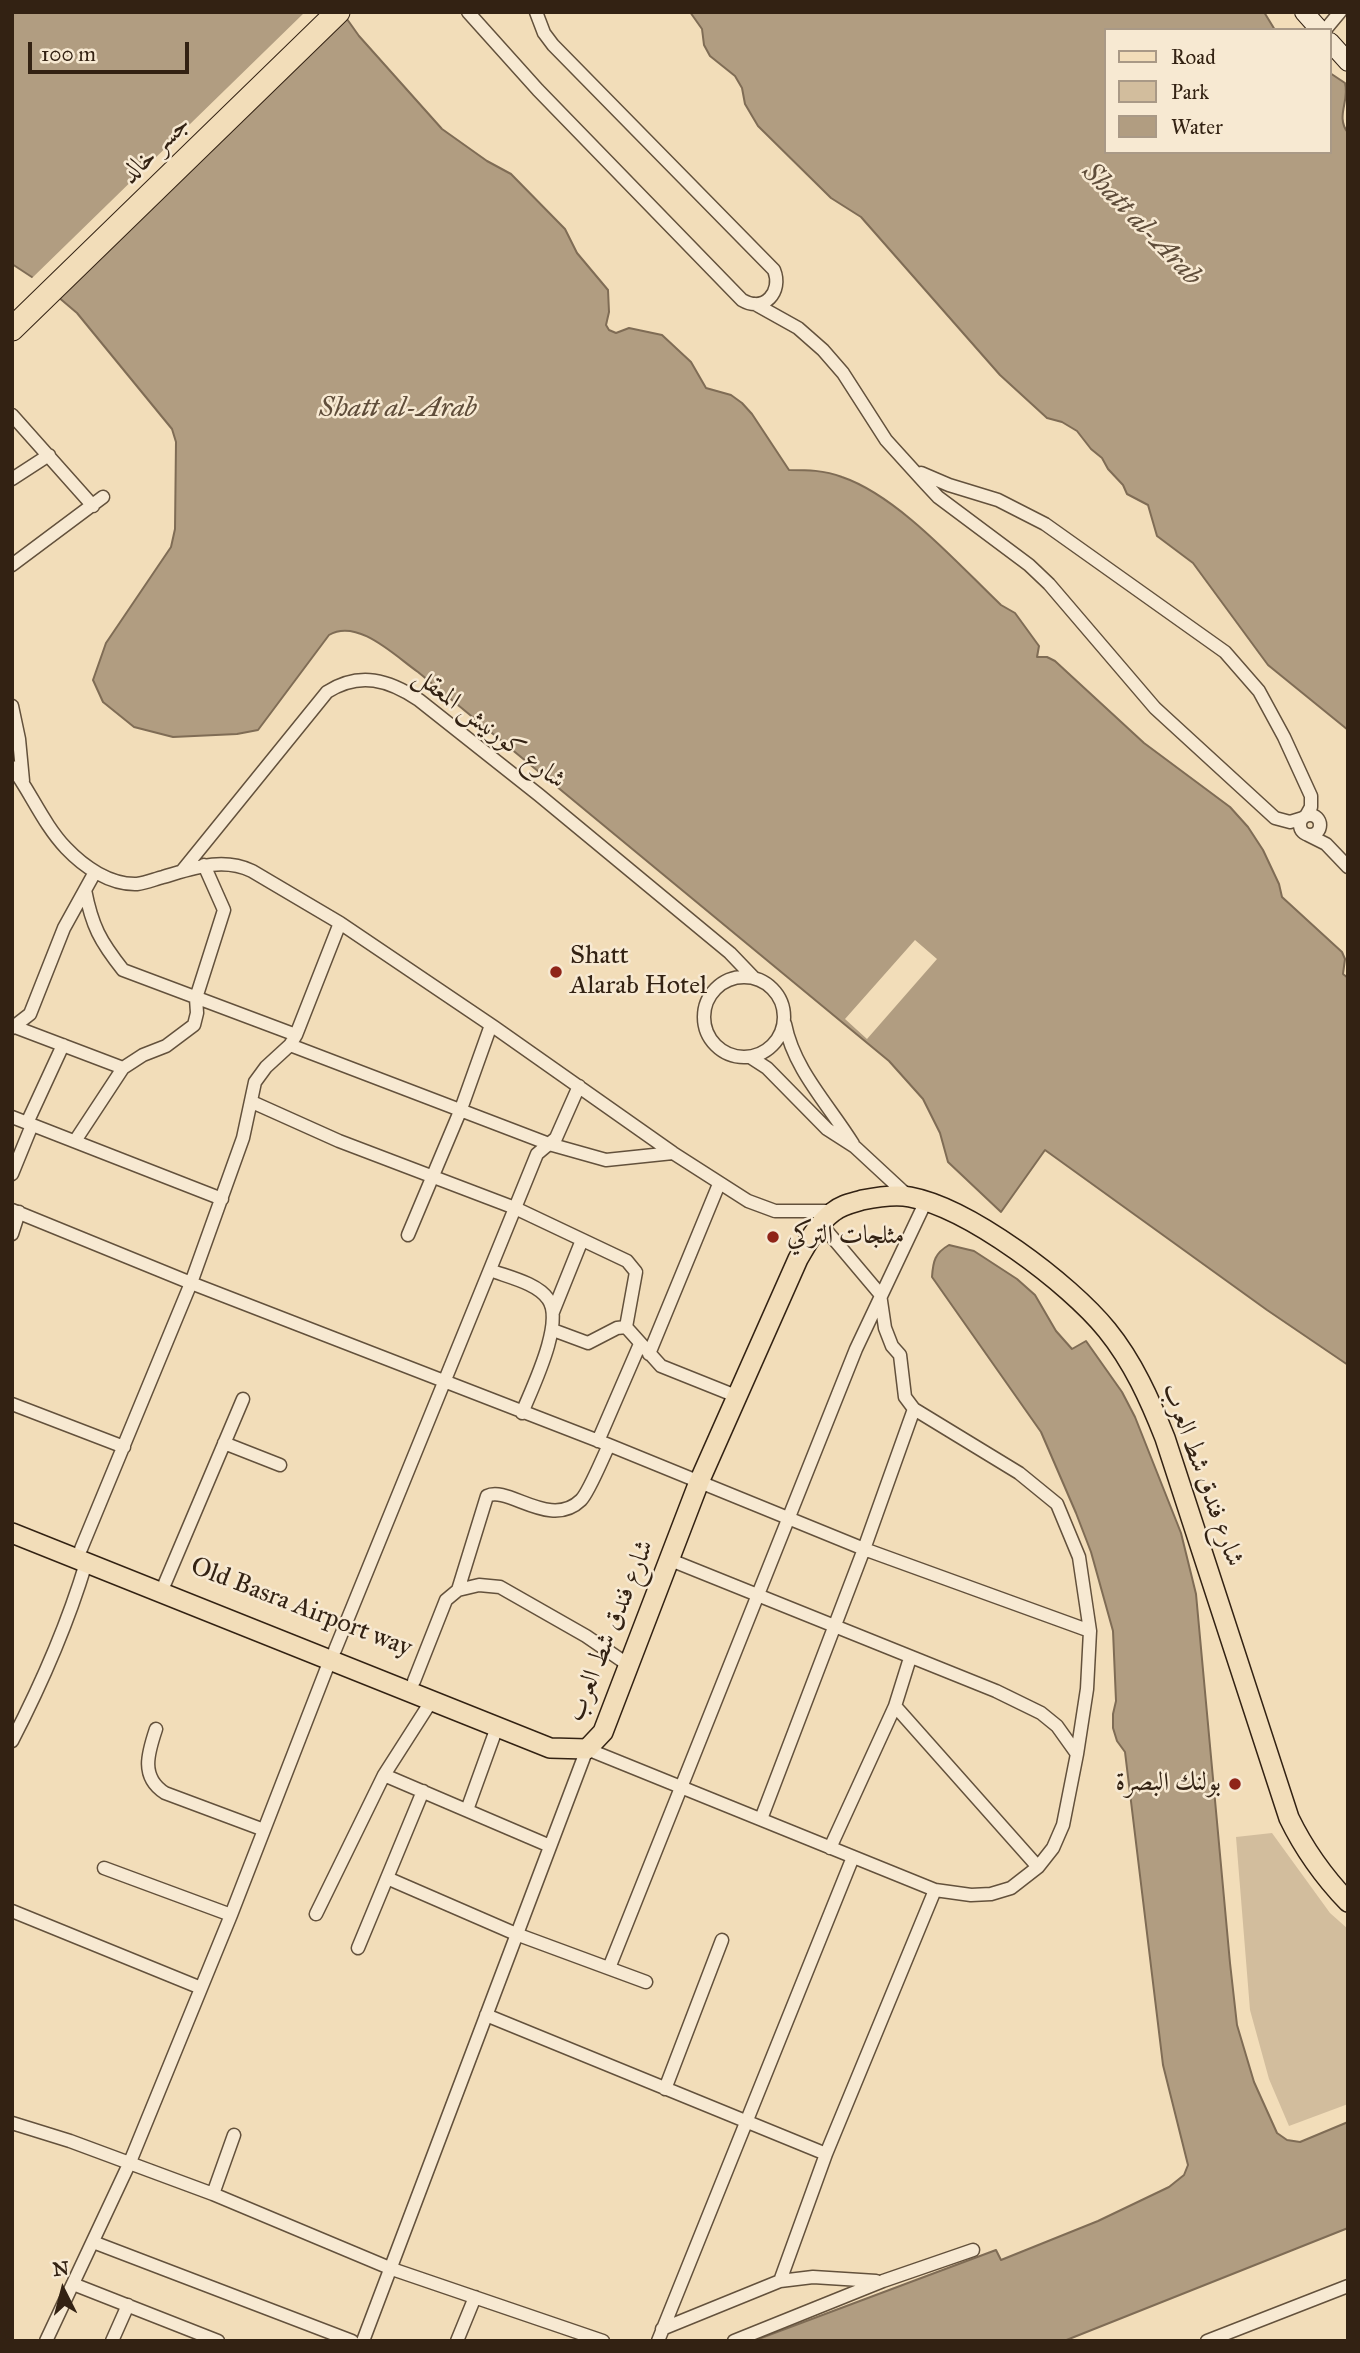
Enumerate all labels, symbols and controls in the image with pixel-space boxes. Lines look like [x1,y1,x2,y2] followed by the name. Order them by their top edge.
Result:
[32,28,192,72] scale bar
[1104,28,1332,154] legend
[41,41,96,67] text: 100 m
[1171,44,1216,70] text: Road
[1171,79,1209,105] text: Park
[115,109,197,191] street label: جسر خالد
[1171,114,1223,140] text: Water
[1074,157,1208,293] water label: Shatt al-Arab
[319,392,477,426] water label: Shatt al-Arab
[407,662,571,796] street label: شارع كورنيش المعقل
[570,941,707,1002] place label: Shatt Alarab Hotel
[548,964,564,980] marker: Shatt Alarab Hotel
[787,1221,904,1253] place label: مثلجات التركي
[765,1229,781,1245] marker: مثلجات التركي
[1154,1379,1250,1571] street label: شارع فندق شط العرب
[560,1536,662,1726] street label: شارع فندق شط العرب
[186,1551,416,1665] street label: Old Basra Airport way
[1115,1768,1221,1800] place label: بولنك البصرة
[1227,1776,1243,1792] marker: بولنك البصرة
[28,2255,98,2325] north arrow
[52,2256,70,2281] text: N

